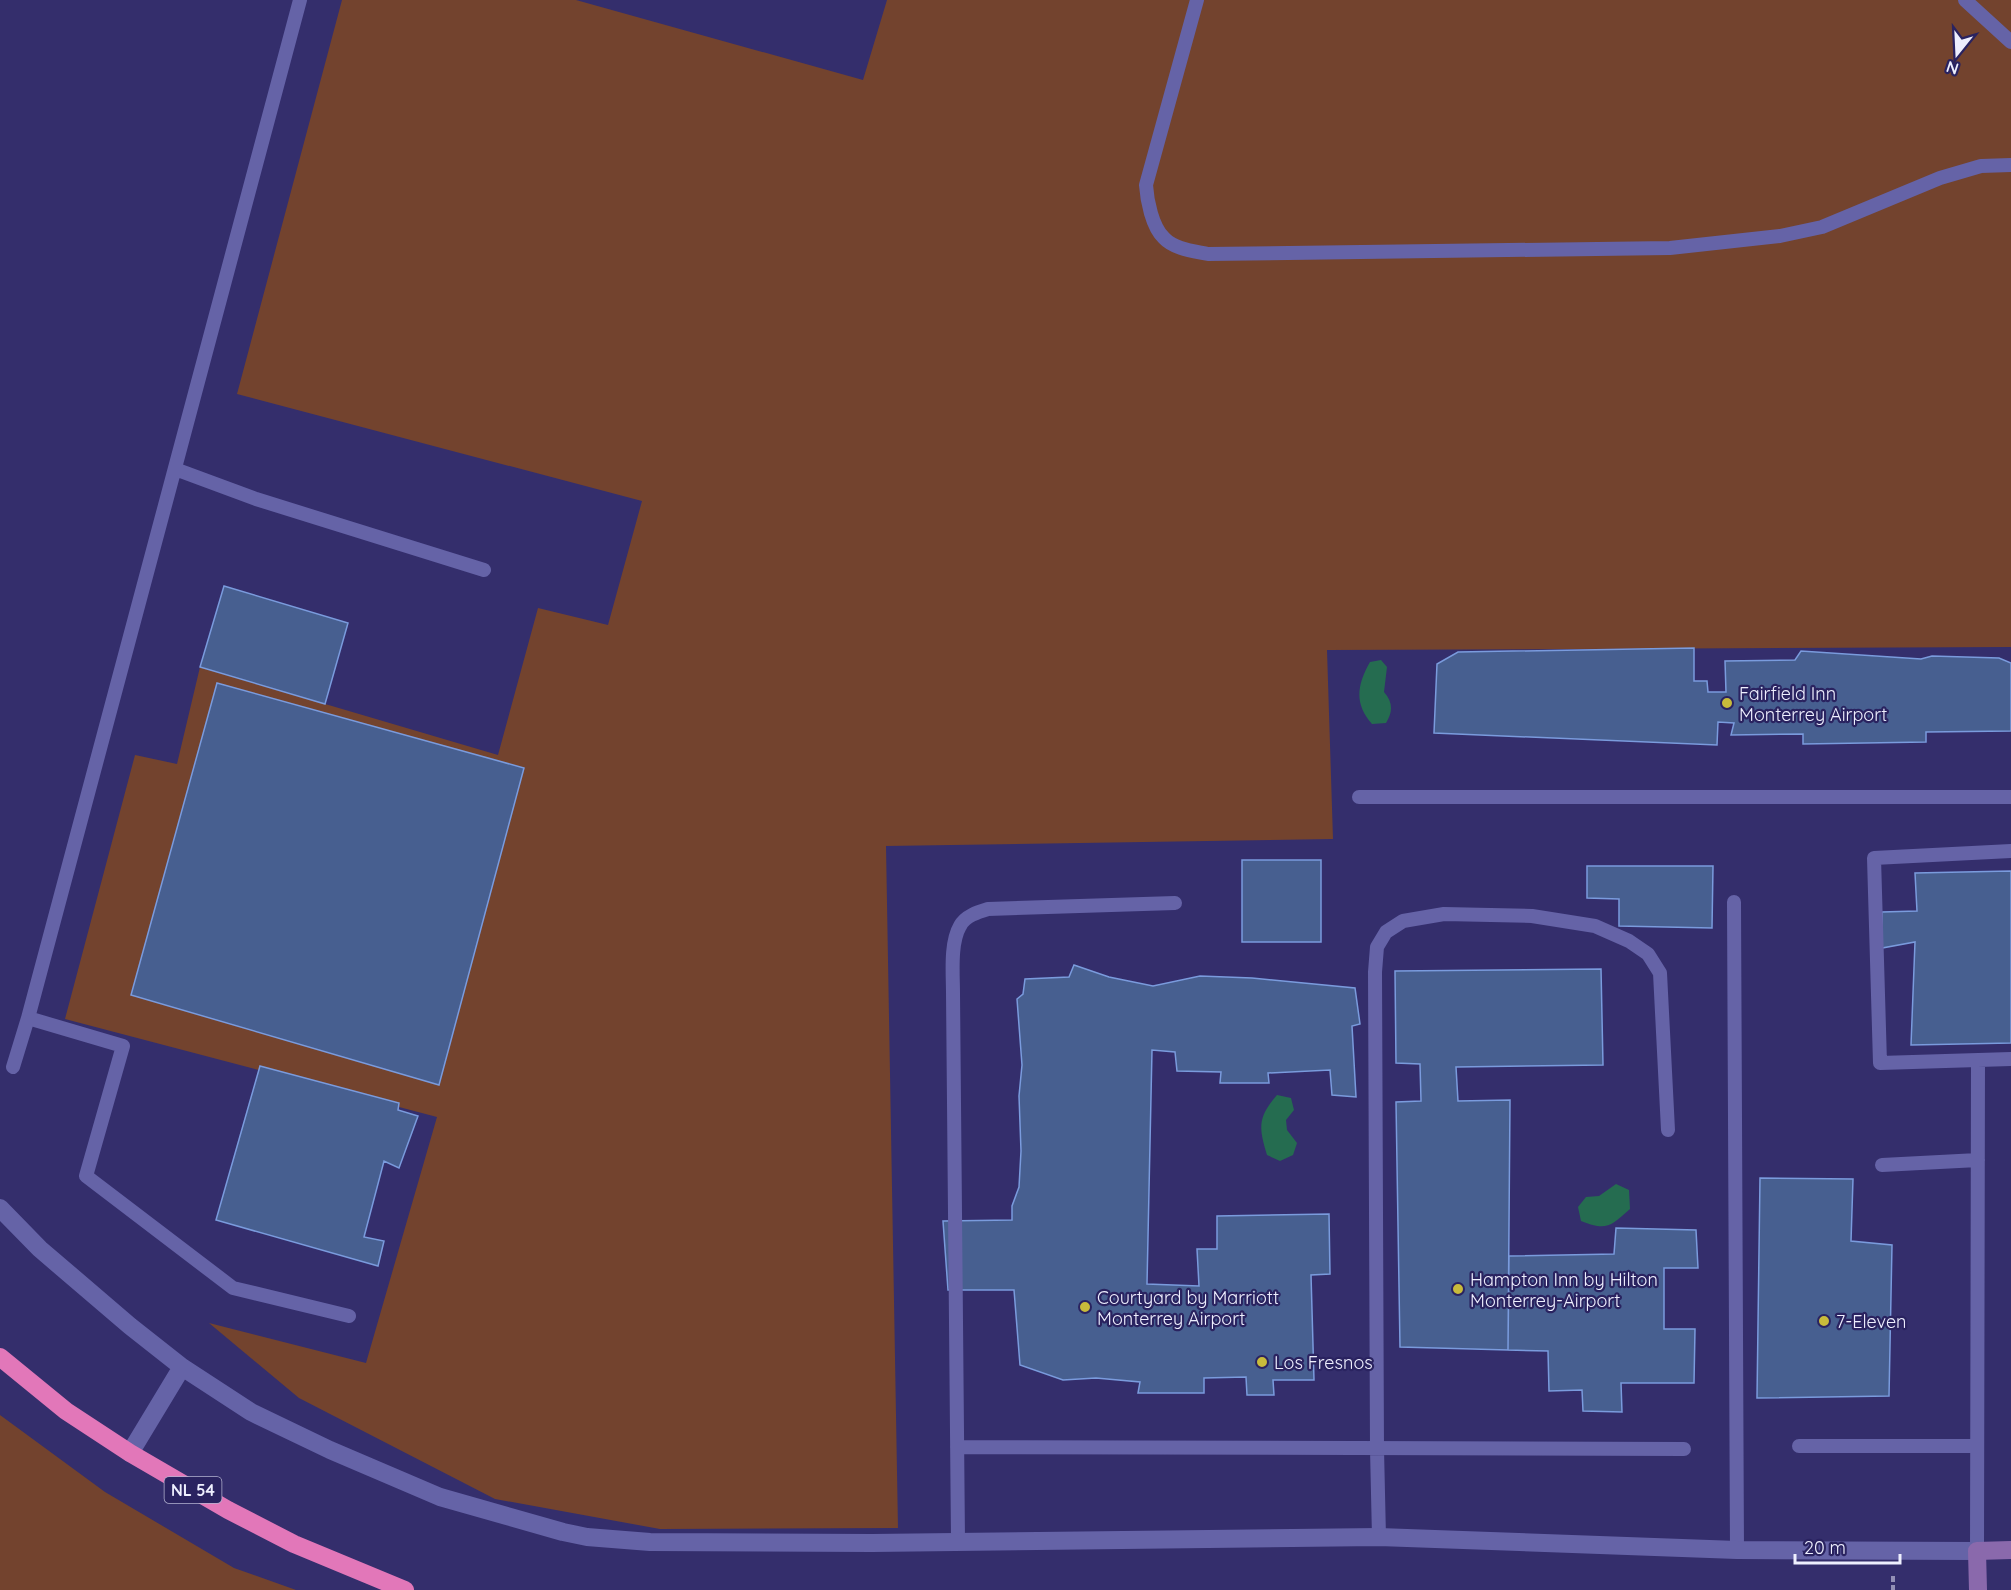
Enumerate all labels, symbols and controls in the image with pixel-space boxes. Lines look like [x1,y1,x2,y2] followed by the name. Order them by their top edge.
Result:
[1927,24,1987,84] north arrow
[1944,57,1961,80] text: N
[1739,682,1887,726] place label: Fairfield Inn Monterrey Airport
[1720,696,1734,710] marker: Fairfield Inn Monterrey Airport
[1470,1268,1658,1312] place label: Hampton Inn by Hilton Monterrey-Airport
[1451,1282,1465,1296] marker: Hampton Inn by Hilton Monterrey-Airport
[1097,1286,1279,1330] place label: Courtyard by Marriott Monterrey Airport
[1078,1300,1092,1314] marker: Courtyard by Marriott Monterrey Airport
[1836,1310,1907,1333] place label: 7-Eleven
[1817,1314,1831,1328] marker: 7-Eleven
[1274,1351,1373,1374] place label: Los Fresnos
[1255,1355,1269,1369] marker: Los Fresnos
[164,1477,222,1503] road number: NL 54
[1795,1527,1900,1565] scale bar
[1804,1536,1846,1559] text: 20 m

